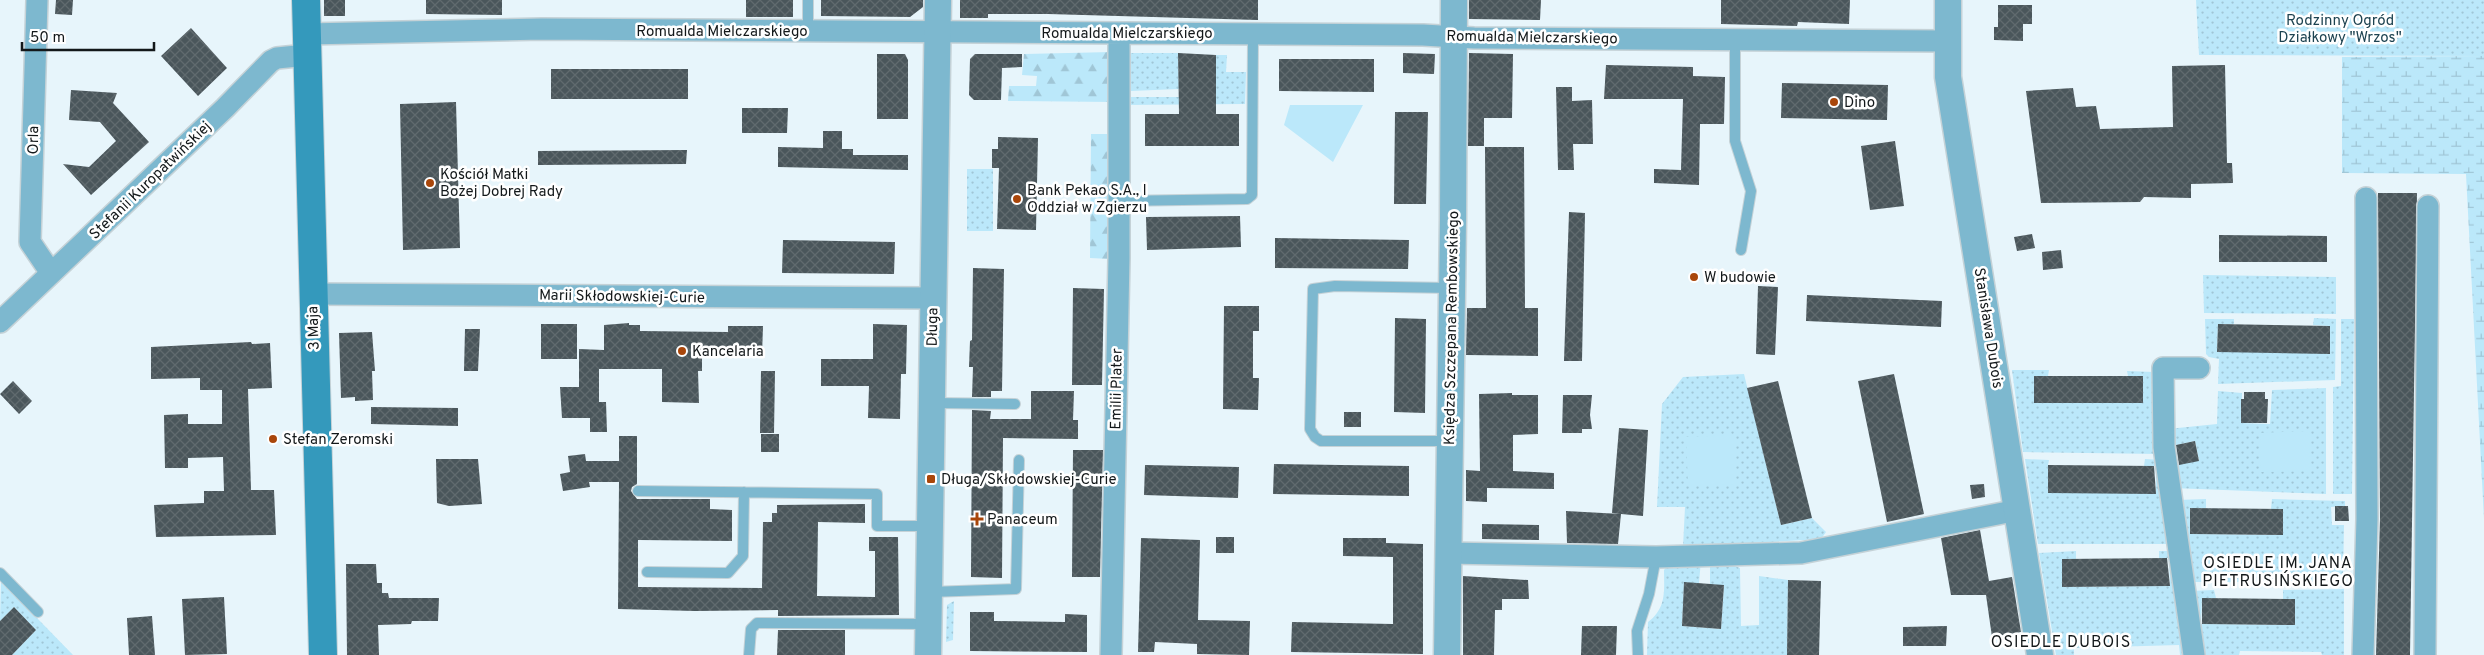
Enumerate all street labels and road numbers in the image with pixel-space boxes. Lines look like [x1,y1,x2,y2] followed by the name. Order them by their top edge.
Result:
[636,23,808,42] street label: Romualda Mielczarskiego
[1041,25,1213,44] street label: Romualda Mielczarskiego
[1446,28,1618,49] street label: Romualda Mielczarskiego
[86,118,216,244] street label: Stefanii Kuropatwińskiej
[25,126,44,154] street label: Orla
[1441,211,1464,445] street label: Księdza Szczepana Rembowskiego
[1969,267,2006,390] street label: Stanisława Dubois
[539,287,705,308] street label: Marii Skłodowskiej-Curie
[304,306,325,350] street label: 3 Maja
[924,307,943,347] street label: Długa
[1107,348,1128,430] street label: Emilii Plater

